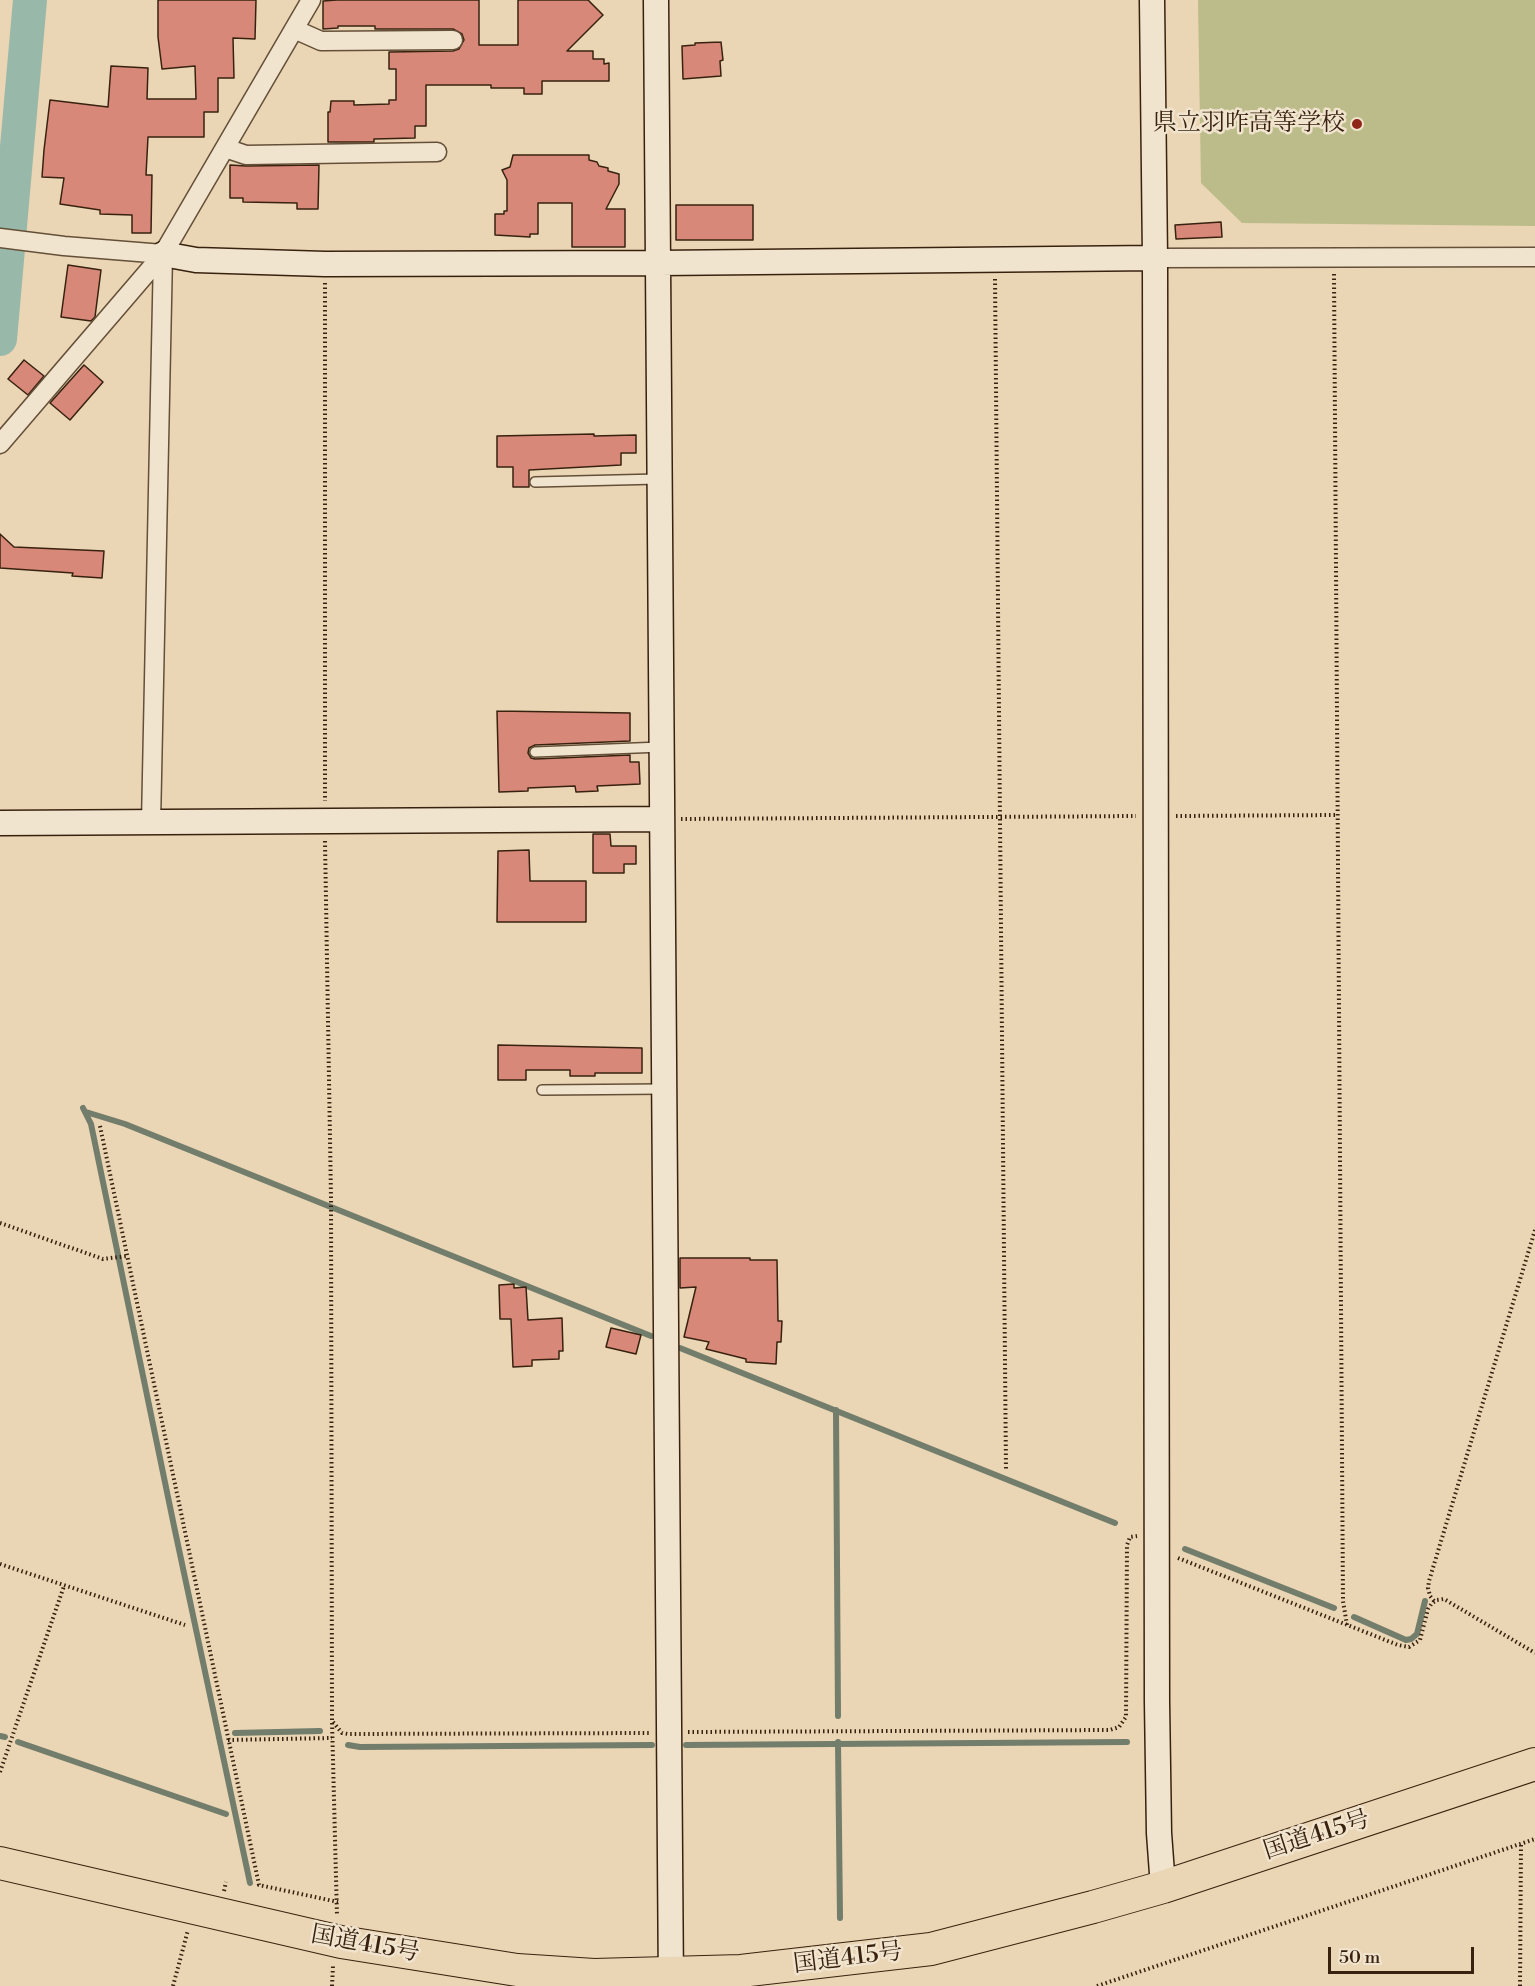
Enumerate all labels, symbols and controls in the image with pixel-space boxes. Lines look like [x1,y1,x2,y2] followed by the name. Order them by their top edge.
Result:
[1153,110,1345,138] place label: 県立羽咋高等学校
[1350,117,1364,131] marker: 県立羽咋高等学校
[1260,1805,1374,1867] street label: 国道415号
[308,1921,422,1969] street label: 国道415号
[1331,1935,1476,1973] scale bar
[792,1938,904,1980] street label: 国道415号
[1339,1946,1380,1969] text: 50 m

